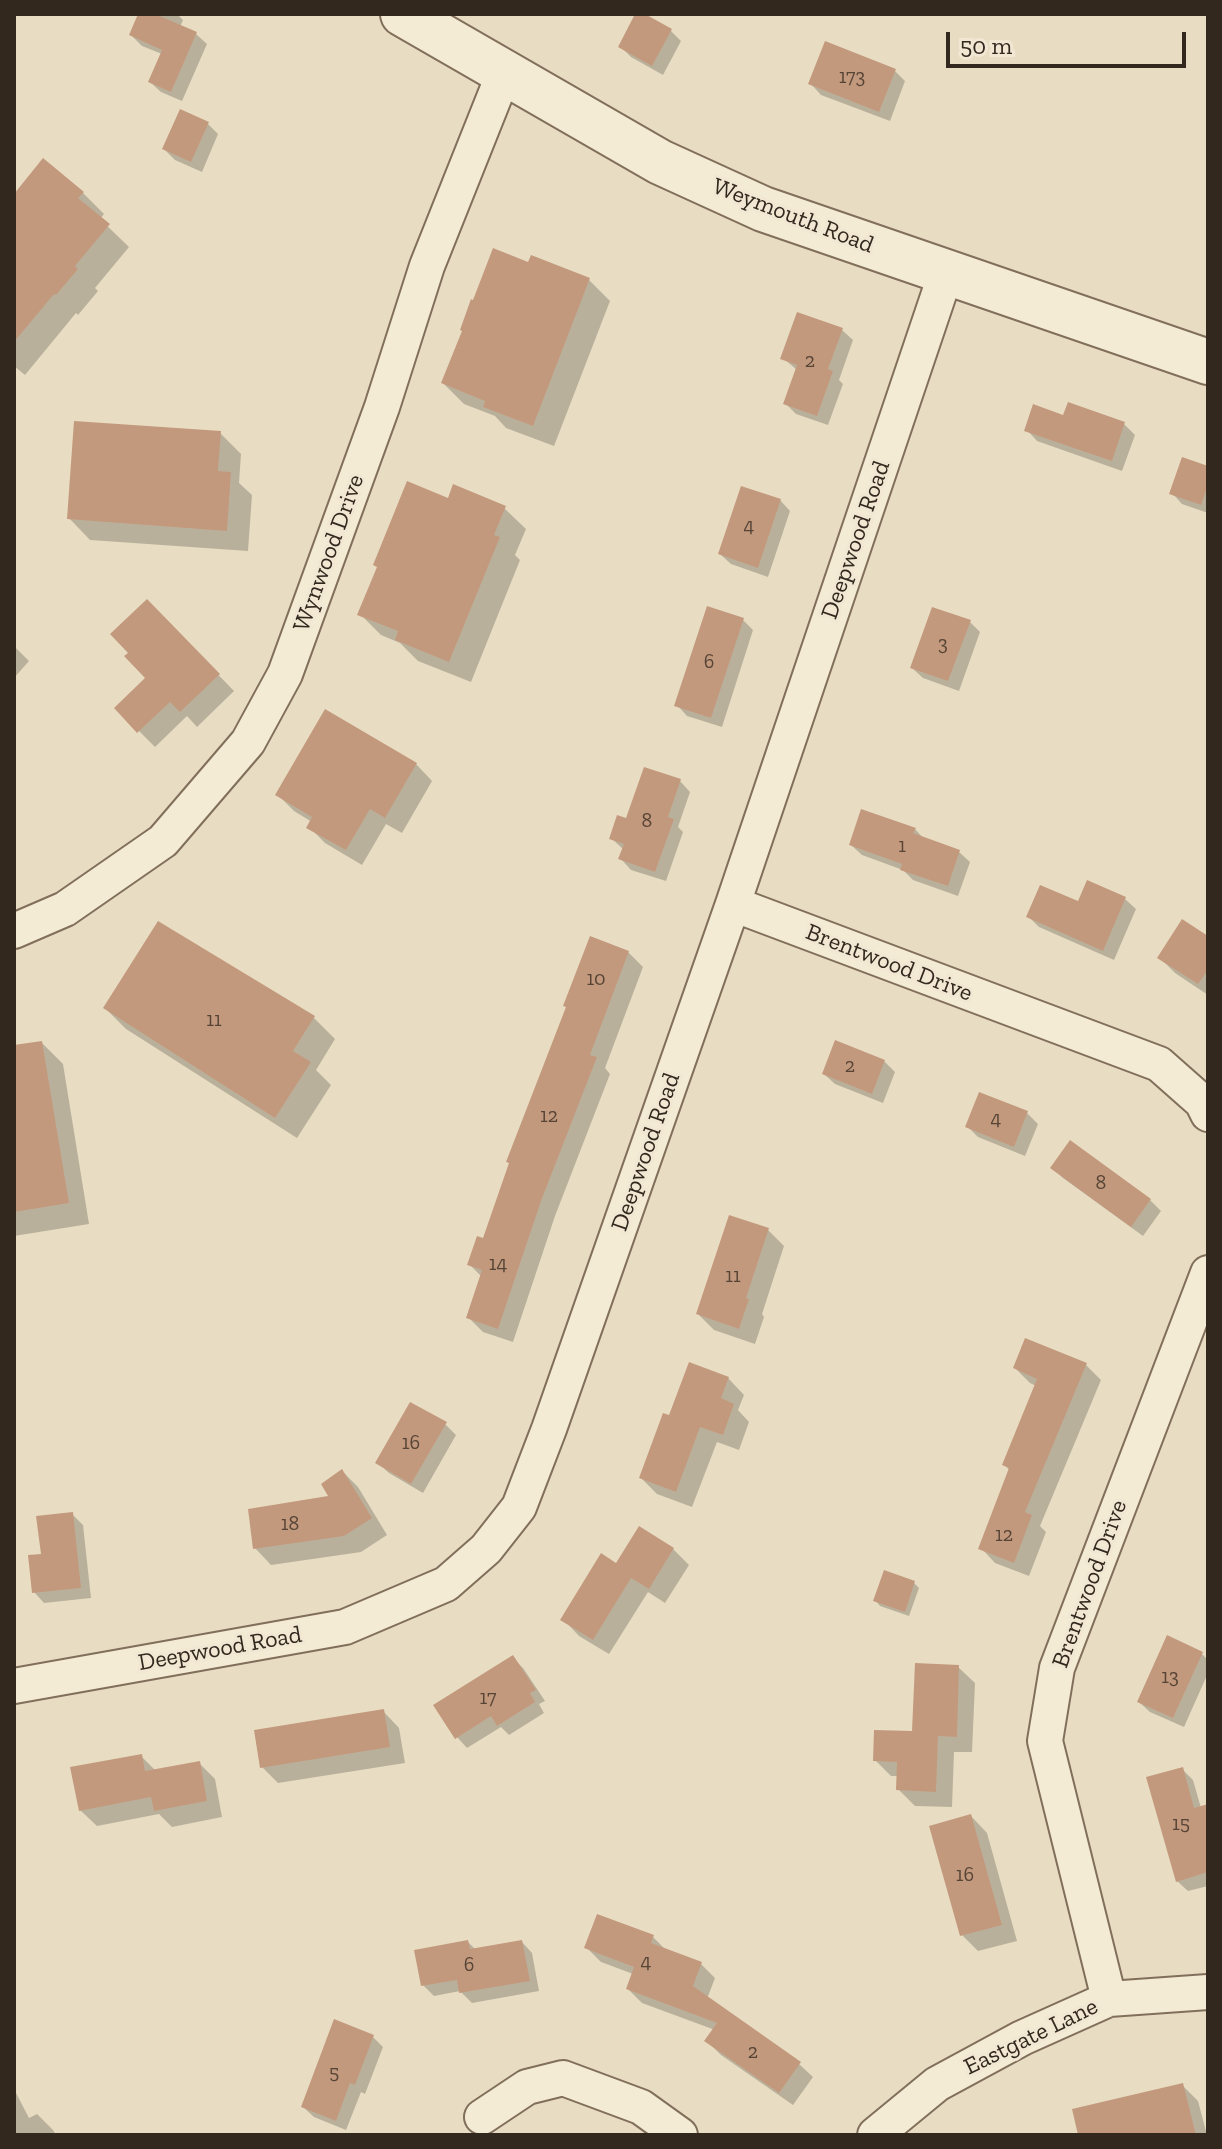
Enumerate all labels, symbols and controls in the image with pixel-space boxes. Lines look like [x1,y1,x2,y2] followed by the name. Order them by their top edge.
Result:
[950,16,1190,66] scale bar
[960,31,1012,60] text: 50 m
[839,65,865,89] house number: 173
[708,172,878,260] street label: Weymouth Road
[805,349,815,373] house number: 2
[815,457,897,623] street label: Deepwood Road
[287,471,371,635] street label: Wynwood Drive
[744,514,754,538] house number: 4
[938,632,948,656] house number: 3
[704,650,714,674] house number: 6
[642,809,652,833] house number: 8
[898,834,906,858] house number: 1
[802,918,976,1008] street label: Brentwood Drive
[586,967,606,991] house number: 10
[206,1008,222,1032] house number: 11
[845,1054,855,1078] house number: 2
[605,1069,687,1235] street label: Deepwood Road
[540,1104,558,1128] house number: 12
[991,1107,1001,1131] house number: 4
[1096,1171,1106,1195] house number: 8
[489,1252,507,1276] house number: 14
[725,1264,741,1288] house number: 11
[402,1431,420,1455] house number: 16
[1046,1496,1134,1672] street label: Brentwood Drive
[281,1512,299,1536] house number: 18
[995,1523,1013,1547] house number: 12
[136,1620,304,1678] street label: Deepwood Road
[1161,1665,1179,1689] house number: 13
[480,1686,496,1710] house number: 17
[1172,1812,1190,1836] house number: 15
[956,1863,974,1887] house number: 16
[641,1950,651,1974] house number: 4
[464,1953,474,1977] house number: 6
[959,1992,1103,2082] street label: Eastgate Lane
[748,2040,758,2064] house number: 2
[329,2061,339,2085] house number: 5

